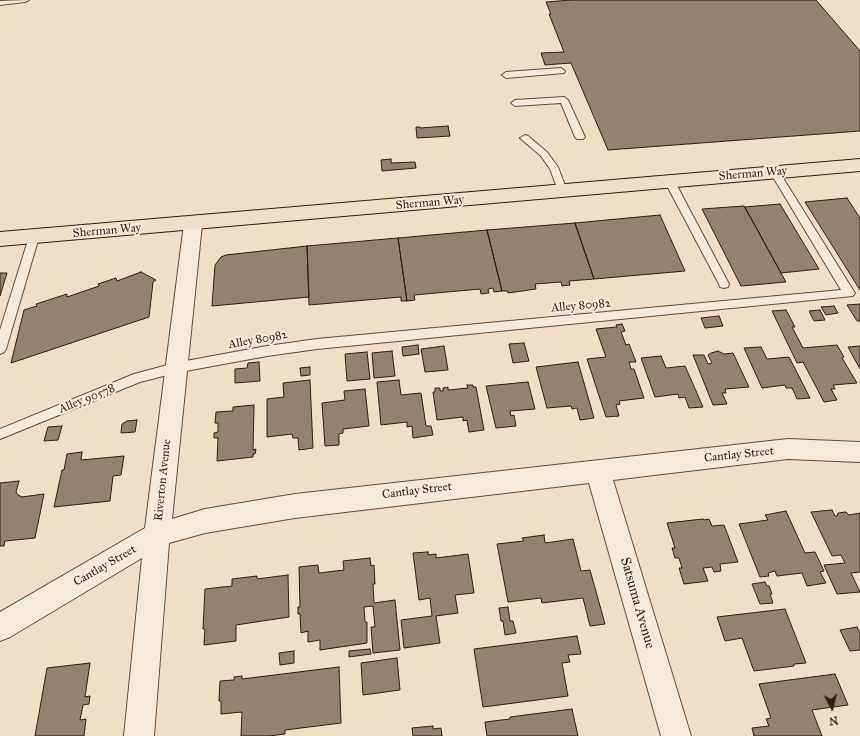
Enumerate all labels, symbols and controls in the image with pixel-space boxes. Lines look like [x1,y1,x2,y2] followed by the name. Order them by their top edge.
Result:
[718,164,788,184] street label: Sherman Way
[395,193,465,213] street label: Sherman Way
[72,221,142,241] street label: Sherman Way
[551,296,611,316] street label: Alley 80982
[227,328,289,352] street label: Alley 80982
[57,381,117,417] street label: Alley 90578
[152,438,174,522] street label: Riverton Avenue
[703,444,775,466] street label: Cantlay Street
[381,480,453,502] street label: Cantlay Street
[71,542,139,590] street label: Cantlay Street
[616,555,658,651] street label: Satsuma Avenue
[812,688,852,728] north arrow
[828,713,839,727] text: N

